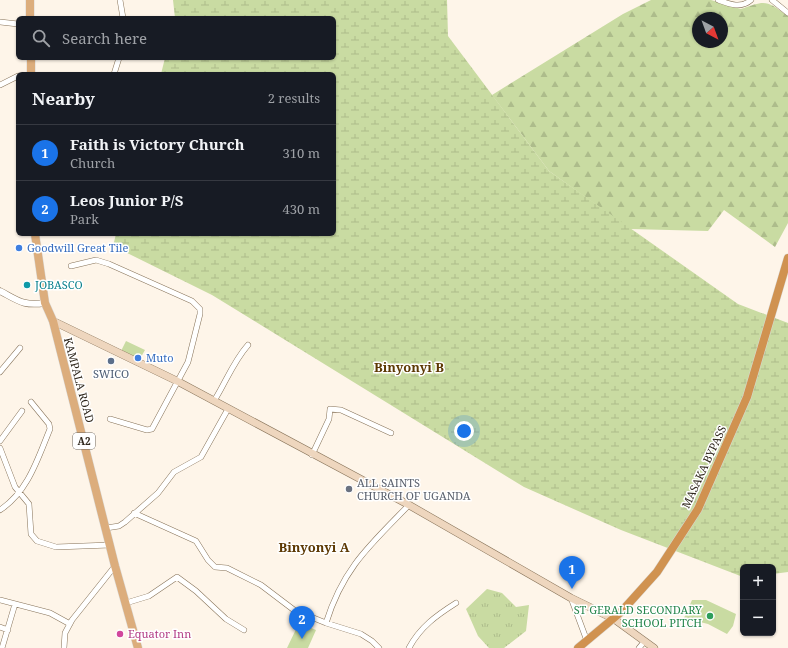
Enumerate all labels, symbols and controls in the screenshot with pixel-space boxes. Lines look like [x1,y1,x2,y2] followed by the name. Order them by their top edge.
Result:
[692,12,728,48] north arrow
[16,16,336,60] search box
[30,27,52,49] icon: search
[62,28,147,48] text: Search here
[32,87,95,110] text: Nearby
[268,89,320,107] text: 2 results
[70,134,245,154] text: Faith is Victory Church
[41,144,49,162] text: 1
[283,144,320,162] text: 310 m
[70,154,115,172] text: Church
[70,190,183,210] text: Leos Junior P/S
[41,200,49,218] text: 2
[283,200,320,218] text: 430 m
[70,210,99,228] text: Park
[27,240,129,255] place label: Goodwill Great Tile
[14,243,24,253] marker: Goodwill Great Tile
[34,277,83,292] place label: JOBASCO
[22,280,32,290] marker: JOBASCO
[61,336,98,424] street label: KAMPALA ROAD
[146,350,174,365] place label: Muto
[133,353,143,363] marker: Muto
[106,356,116,366] marker: SWICO
[374,358,444,376] district label: Binyonyi B
[93,366,129,381] place label: SWICO
[454,421,474,441] your location
[678,423,729,510] street label: MASAKA BYPASS
[73,433,95,449] road number: A2
[357,475,471,503] place label: ALL SAINTS CHURCH OF UGANDA
[344,484,354,494] marker: ALL SAINTS CHURCH OF UGANDA
[279,538,350,556] district label: Binyonyi A
[559,556,585,589] pin: 1
[740,564,776,636] map controls
[740,564,776,600] button: +
[740,600,776,636] button: −
[574,602,702,630] place label: ST GERALD SECONDARY SCHOOL PITCH
[289,606,315,639] pin: 2
[705,611,715,621] marker: ST GERALD SECONDARY SCHOOL PITCH
[128,626,191,641] place label: Equator Inn
[115,629,125,639] marker: Equator Inn

